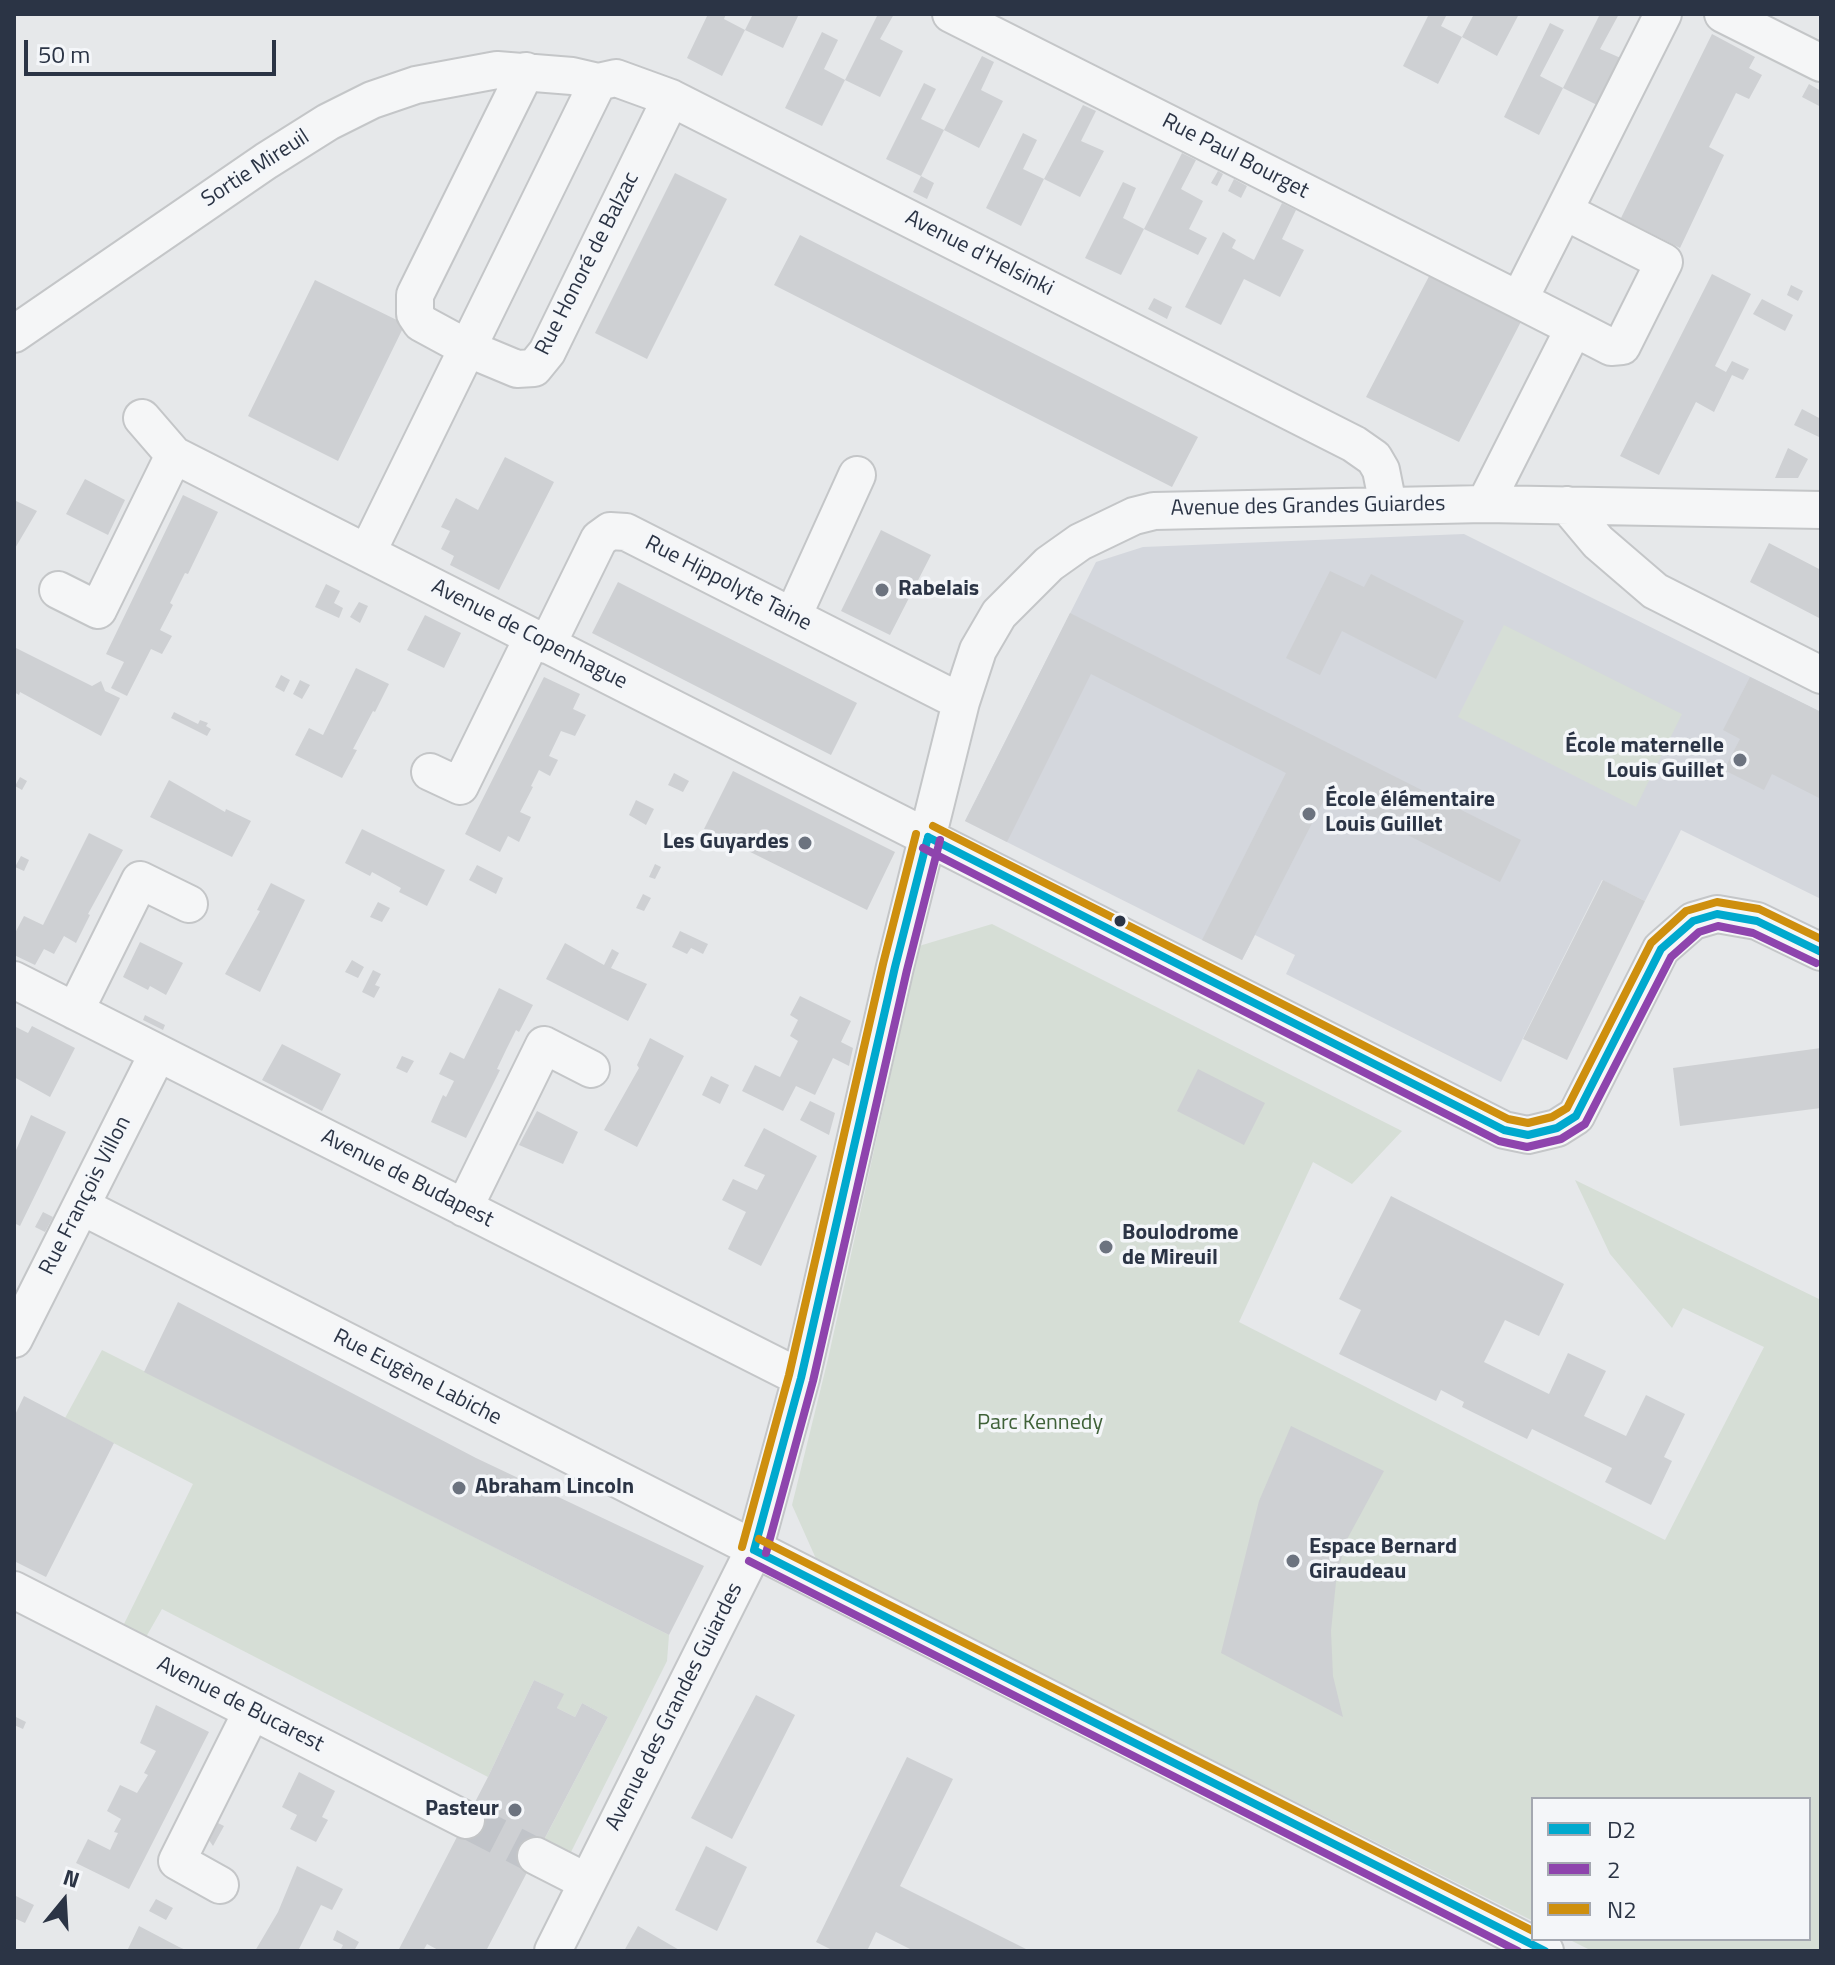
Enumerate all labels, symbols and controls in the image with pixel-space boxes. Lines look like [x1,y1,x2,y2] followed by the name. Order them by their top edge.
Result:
[28,24,280,74] scale bar
[38,36,90,72] text: 50 m
[1157,109,1313,205] street label: Rue Paul Bourget
[197,124,315,214] street label: Sortie Mireuil
[530,168,646,360] street label: Rue Honoré de Balzac
[900,205,1058,303] street label: Avenue d'Helsinki
[1170,491,1446,523] street label: Avenue des Grandes Guiardes
[640,531,816,637] street label: Rue Hippolyte Taine
[427,574,631,696] street label: Avenue de Copenhague
[898,577,979,603] place label: Rabelais
[873,581,891,599] marker: Rabelais
[1565,734,1724,786] place label: École maternelle Louis Guillet
[1731,751,1749,769] marker: École maternelle Louis Guillet
[1325,788,1495,840] place label: École élémentaire Louis Guillet
[1300,805,1318,823] marker: École élémentaire Louis Guillet
[663,830,789,856] place label: Les Guyardes
[796,834,814,852] marker: Les Guyardes
[1112,913,1128,929] unlabelled marker
[35,1112,137,1280] street label: Rue François Villon
[316,1124,498,1234] street label: Avenue de Budapest
[1122,1221,1239,1272] place label: Boulodrome de Mireuil
[1097,1238,1115,1256] marker: Boulodrome de Mireuil
[328,1324,506,1432] street label: Rue Eugène Labiche
[977,1411,1103,1437] park label: Parc Kennedy
[475,1475,634,1501] place label: Abraham Lincoln
[450,1479,468,1497] marker: Abraham Lincoln
[1309,1535,1457,1586] place label: Espace Bernard Giraudeau
[1284,1552,1302,1570] marker: Espace Bernard Giraudeau
[601,1579,749,1835] street label: Avenue des Grandes Guiardes
[152,1652,328,1758] street label: Avenue de Bucarest
[425,1797,499,1823] place label: Pasteur
[1531,1797,1811,1941] legend
[506,1801,524,1819] marker: Pasteur
[1607,1811,1636,1847] text: D2
[1607,1851,1620,1887] text: 2
[59,1860,84,1897] text: N
[24,1861,104,1941] north arrow
[1607,1891,1637,1927] text: N2

